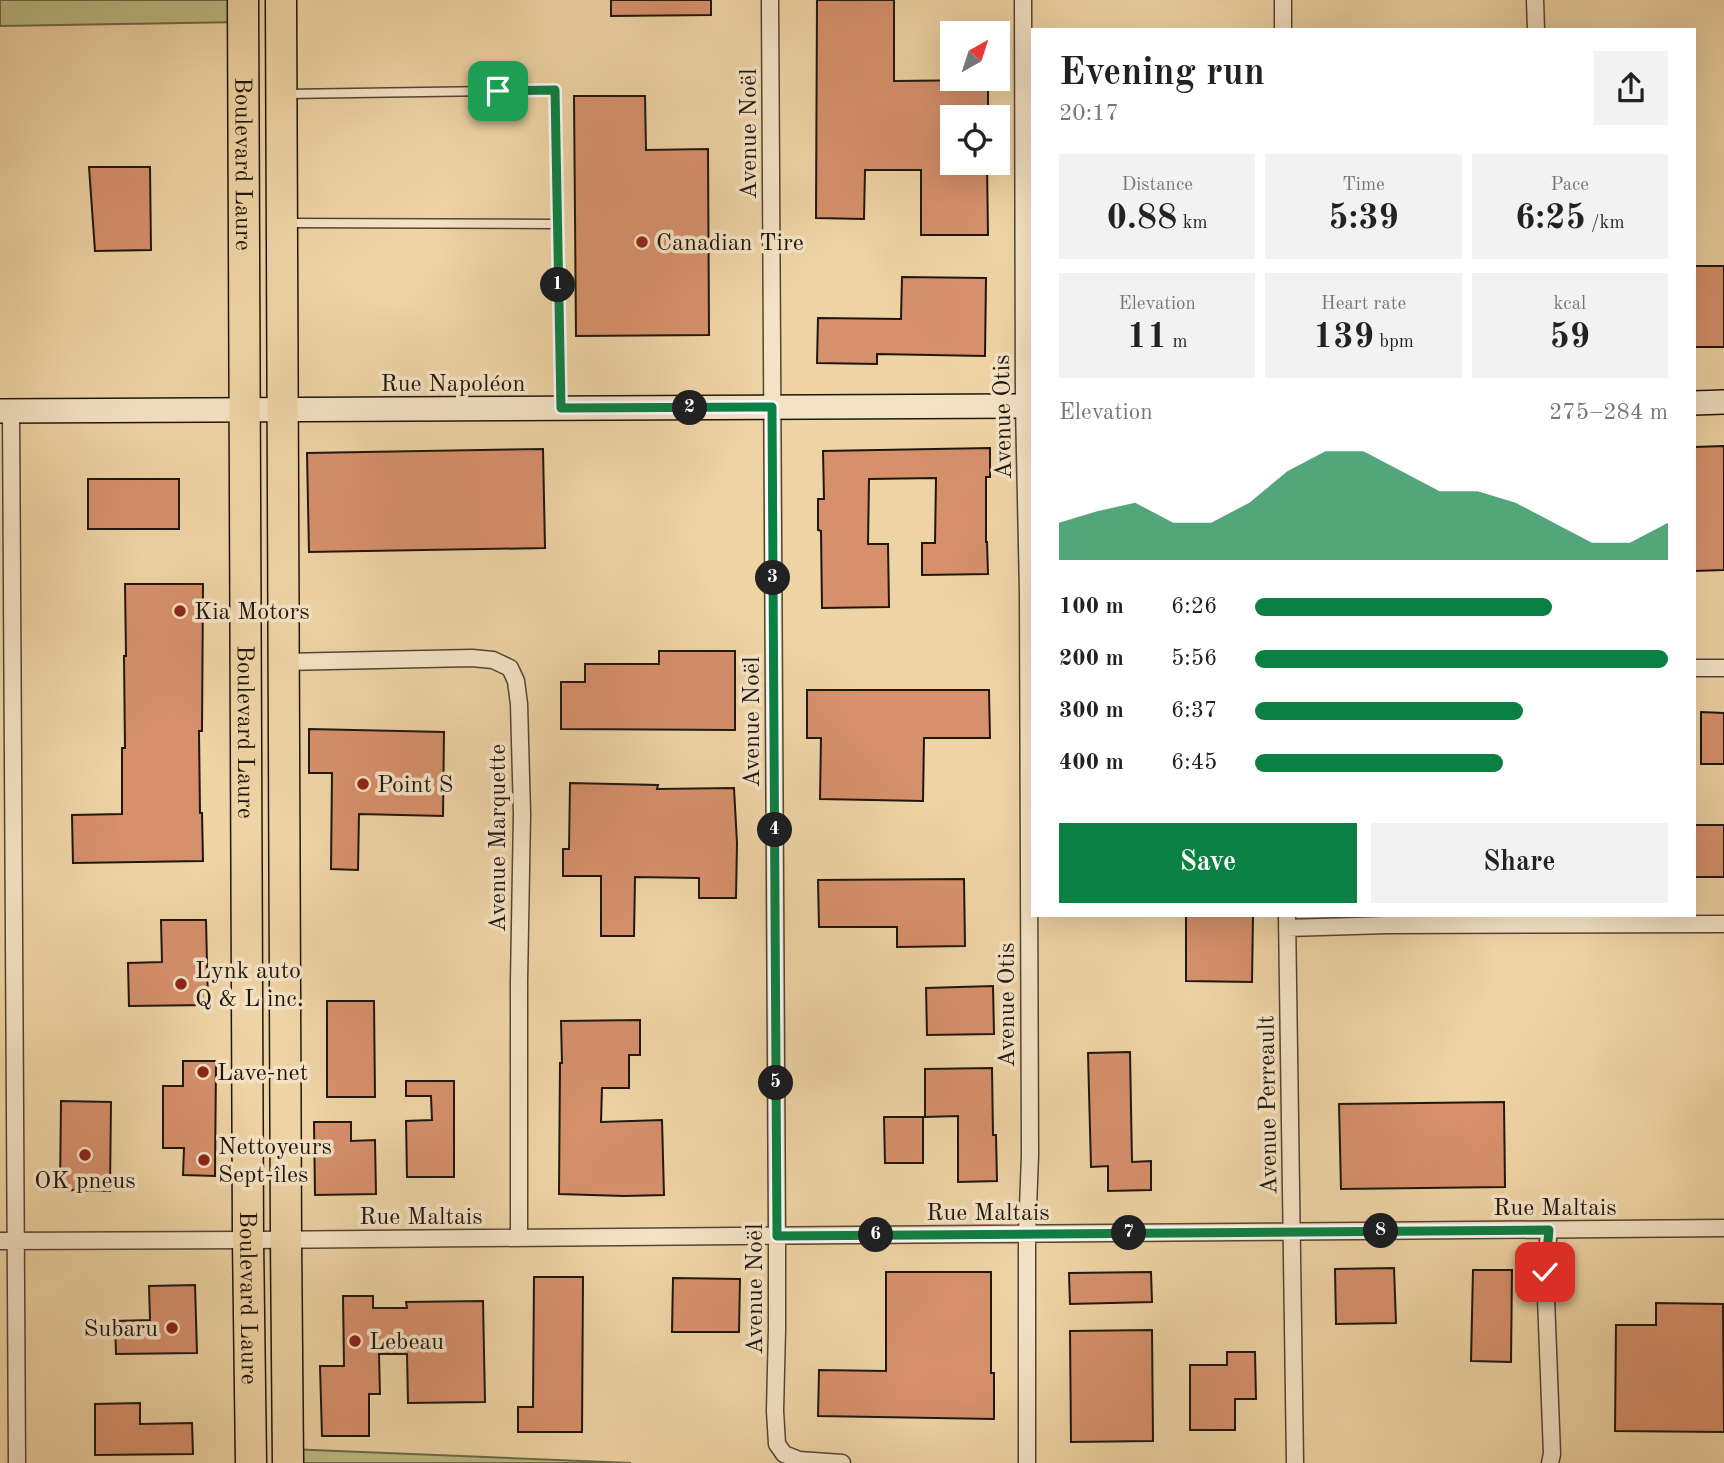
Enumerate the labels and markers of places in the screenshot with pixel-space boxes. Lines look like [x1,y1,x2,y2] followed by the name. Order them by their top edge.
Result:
[468,61,528,121] pin
[656,232,804,256] place label: Canadian Tire
[634,234,650,250] marker: Canadian Tire
[540,268,576,302] pin: 1
[672,390,708,426] pin: 2
[756,560,790,596] pin: 3
[194,601,310,625] place label: Kia Motors
[172,603,188,619] marker: Kia Motors
[377,774,453,798] place label: Point S
[355,776,371,792] marker: Point S
[758,812,792,848] pin: 4
[195,960,304,1012] place label: Lynk auto Q & L inc.
[173,976,189,992] marker: Lynk auto Q & L inc.
[217,1062,308,1086] place label: Lave-net
[195,1064,211,1080] marker: Lave-net
[758,1066,794,1100] pin: 5
[218,1136,332,1188] place label: Nettoyeurs Sept-îles
[77,1147,93,1163] marker: OK pneus
[196,1152,212,1168] marker: Nettoyeurs Sept-îles
[34,1170,136,1194] place label: OK pneus
[1364,1214,1398,1248] pin: 8
[1112,1216,1146,1250] pin: 7
[858,1218,894,1252] pin: 6
[1515,1242,1575,1302] pin
[84,1318,158,1342] place label: Subaru
[164,1320,180,1336] marker: Subaru
[369,1331,444,1355] place label: Lebeau
[347,1333,363,1349] marker: Lebeau

